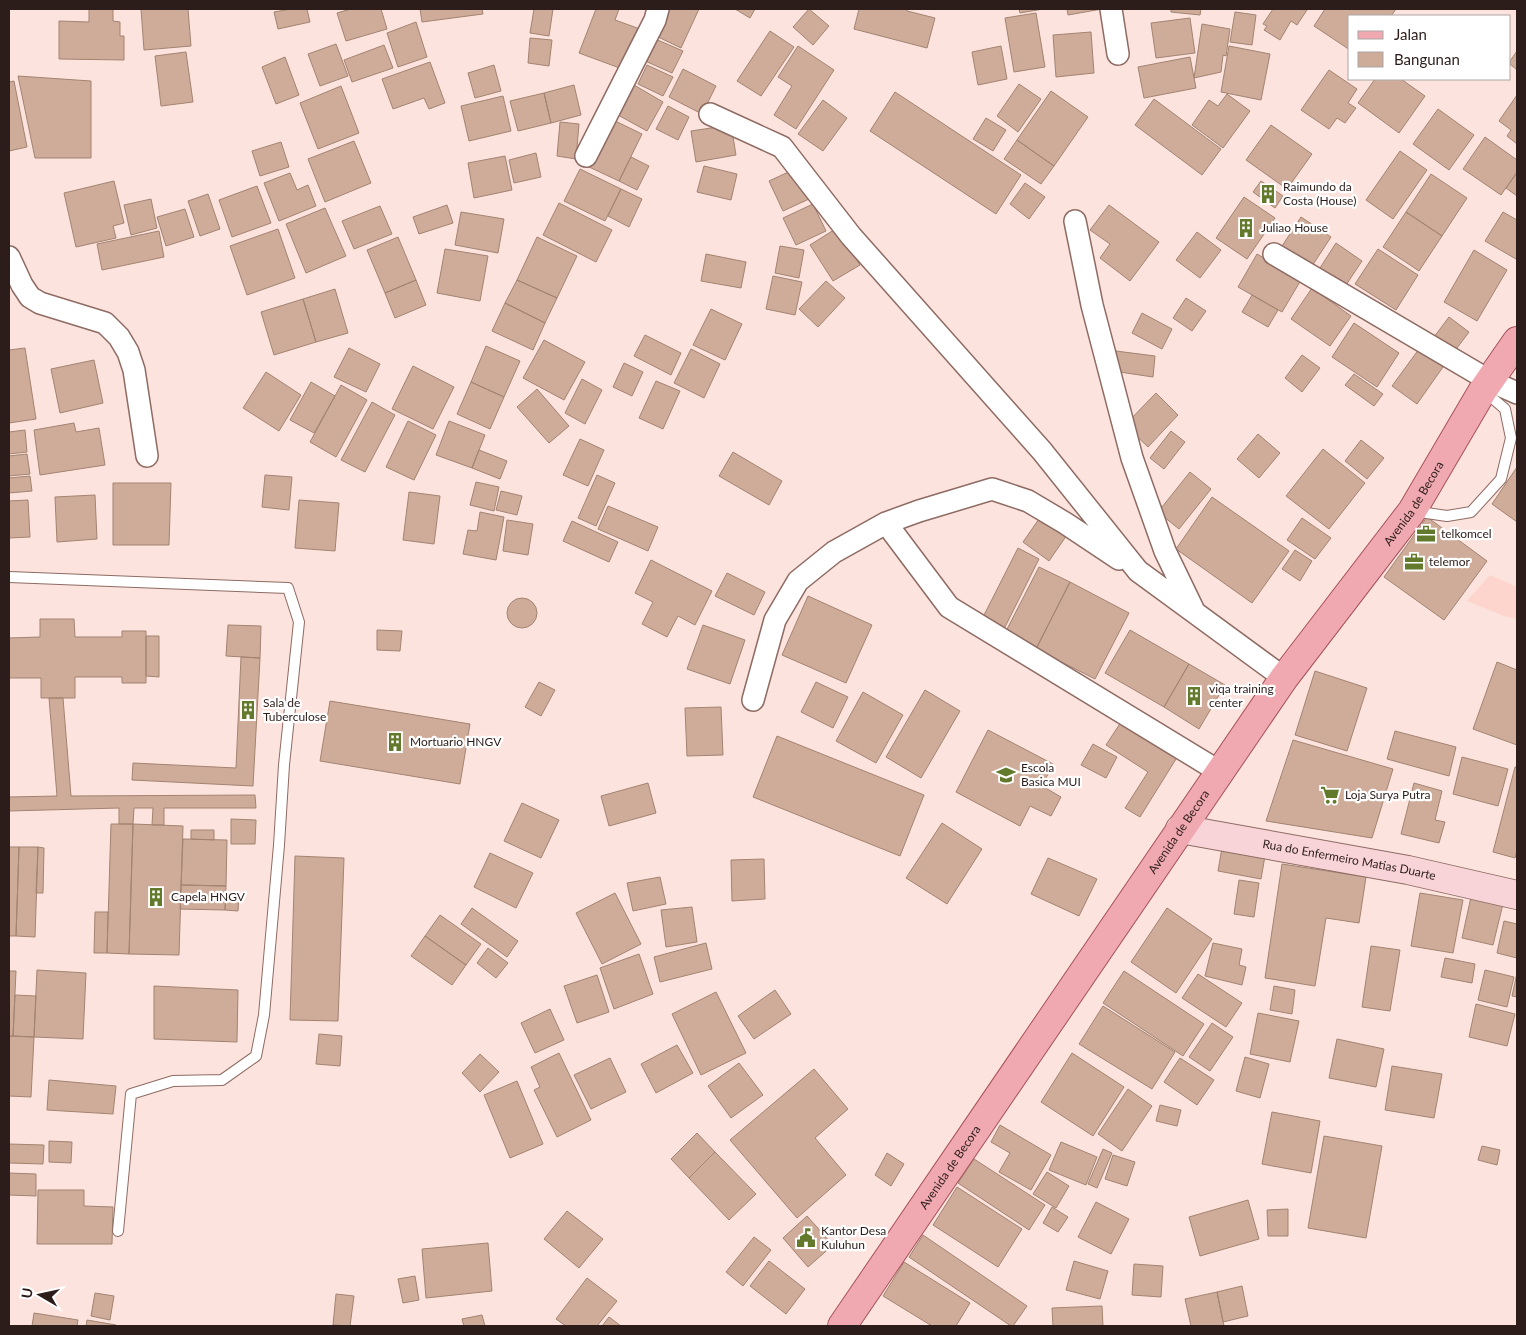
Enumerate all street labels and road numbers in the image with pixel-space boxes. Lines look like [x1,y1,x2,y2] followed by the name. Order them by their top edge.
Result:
[1380,458,1447,549] street label: Avenida de Becora
[1145,787,1212,877] street label: Avenida de Becora
[1261,836,1437,883] street label: Rua do Enfermeiro Matias Duarte
[916,1122,984,1212] street label: Avenida de Becora

